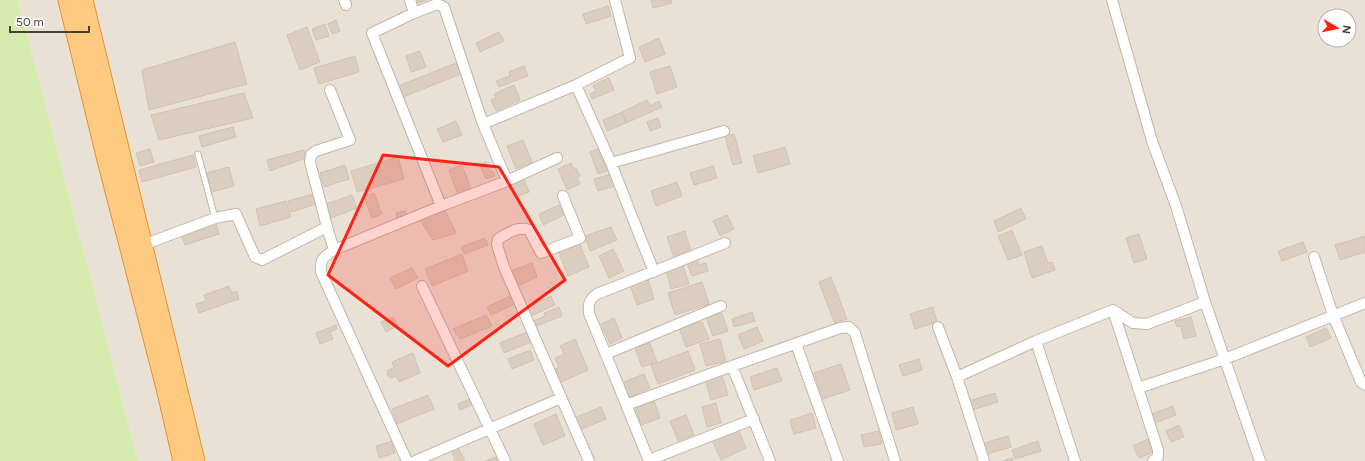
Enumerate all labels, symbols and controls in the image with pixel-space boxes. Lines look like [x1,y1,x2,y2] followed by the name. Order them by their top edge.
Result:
[10,8,89,34] scale bar
[1317,8,1357,48] north arrow
[16,15,44,29] text: 50 m
[1339,24,1353,35] text: N

